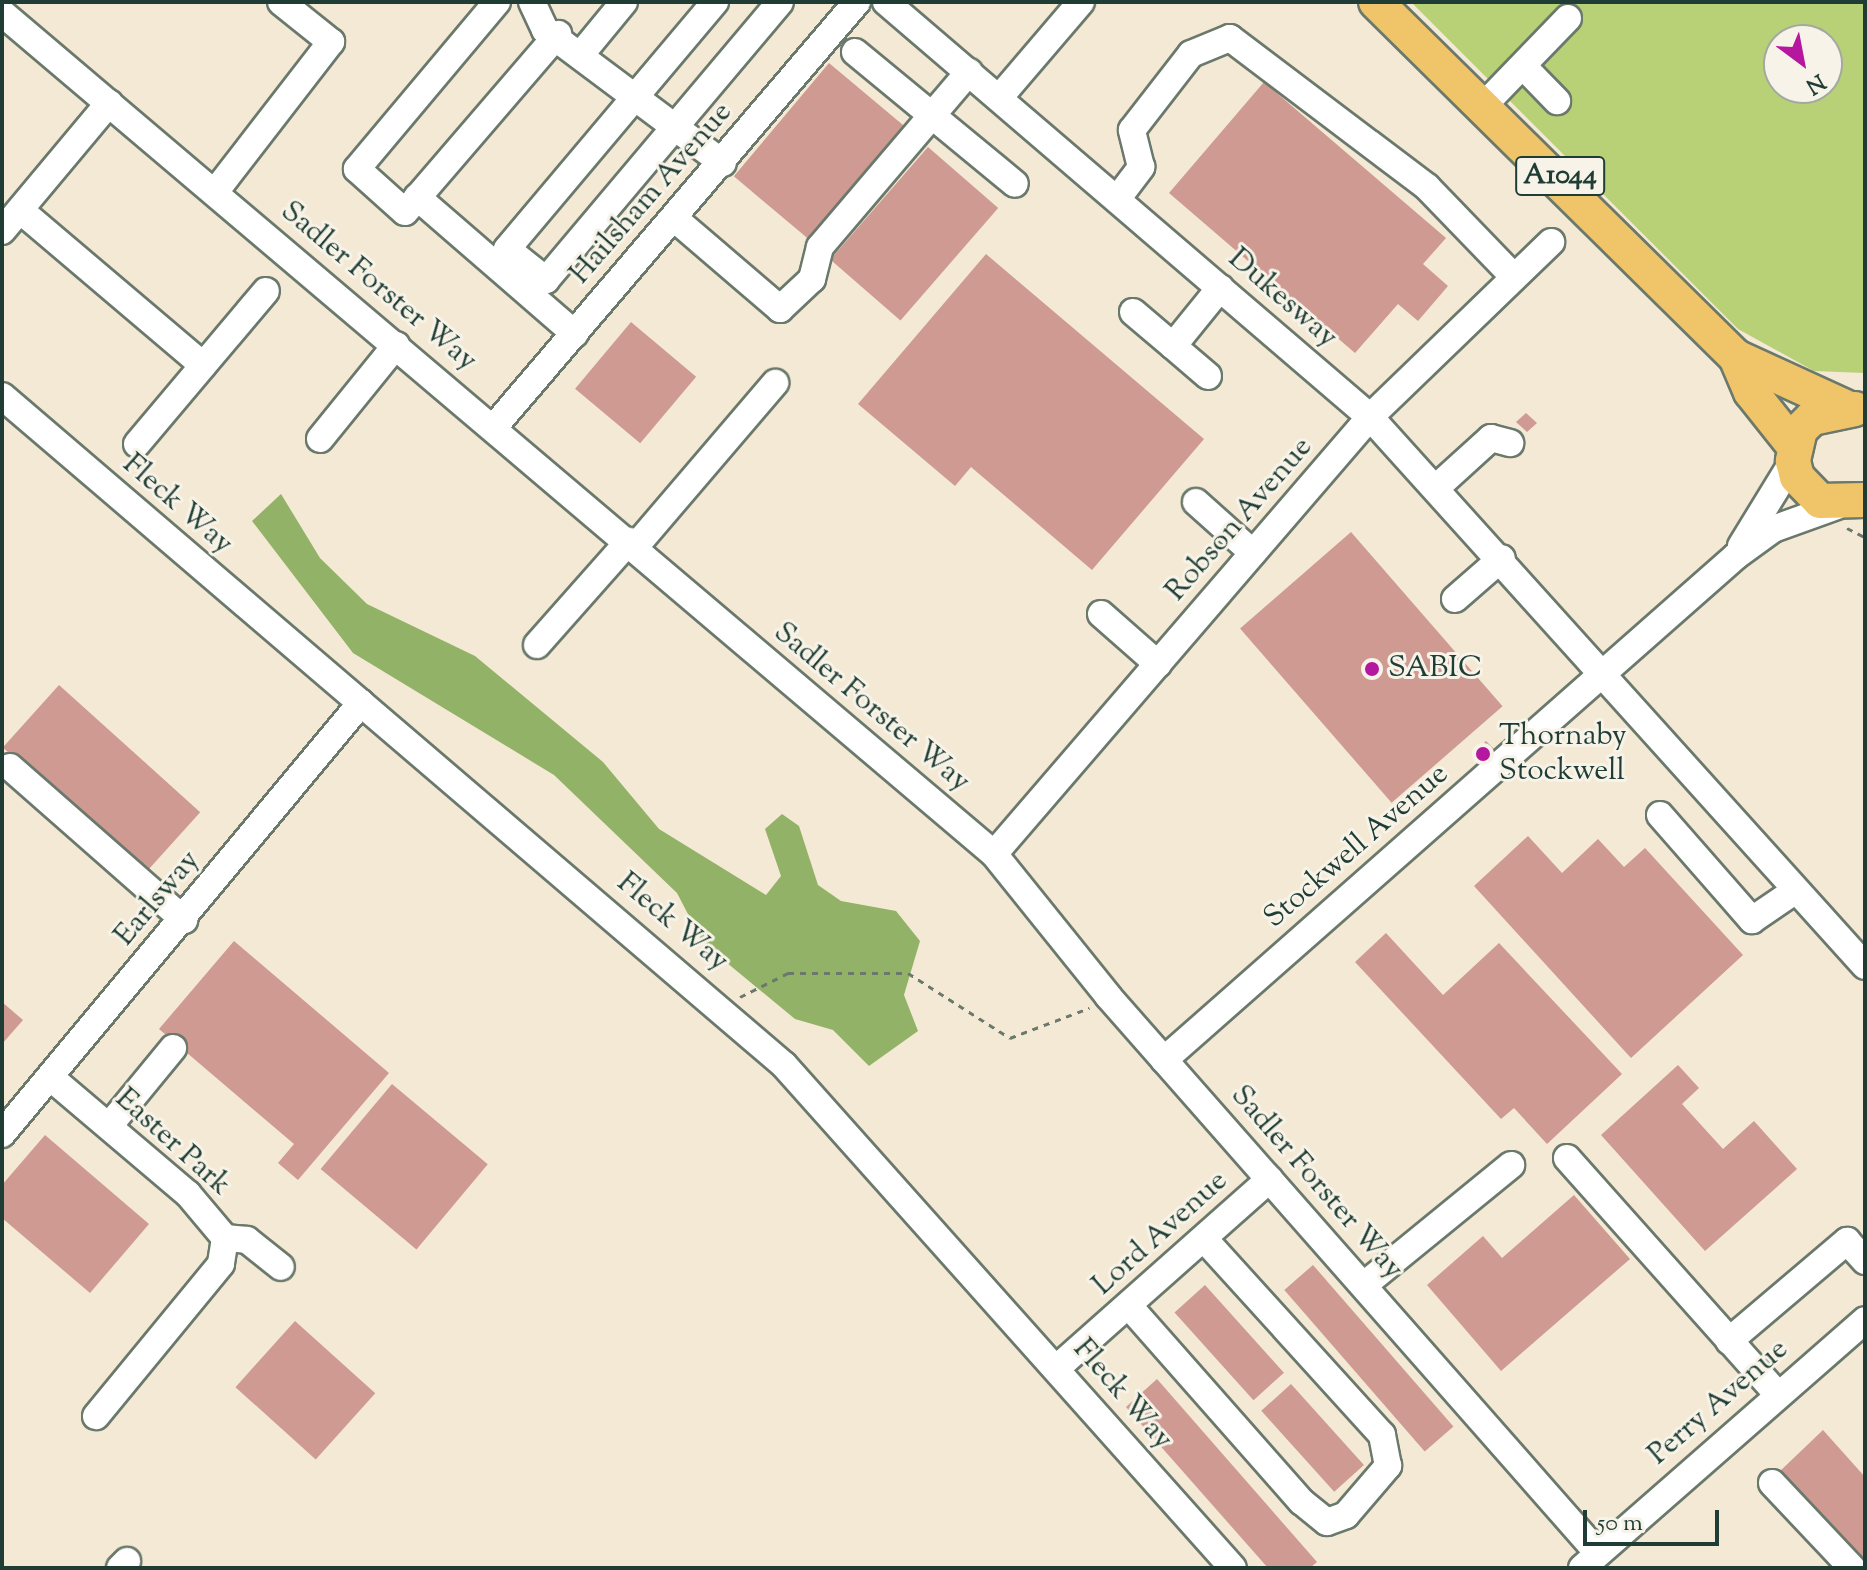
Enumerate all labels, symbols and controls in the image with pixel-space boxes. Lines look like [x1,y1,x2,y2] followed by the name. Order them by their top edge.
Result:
[1763,24,1843,104] north arrow
[1799,64,1831,101] text: N
[563,96,741,292] street label: Hailsham Avenue
[1514,152,1606,200] road number: A1044
[272,194,484,380] street label: Sadler Forster Way
[1220,242,1344,356] street label: Dukesway
[1159,431,1321,609] street label: Robson Avenue
[114,447,240,563] street label: Fleck Way
[765,615,977,801] street label: Sadler Forster Way
[1388,651,1482,687] place label: SABIC
[1363,660,1381,678] marker: SABIC
[1499,719,1627,790] place label: Thornaby Stockwell
[1474,745,1492,763] marker: Thornaby Stockwell
[1257,757,1457,937] street label: Stockwell Avenue
[108,844,208,954] street label: Earlsway
[609,866,735,980] street label: Fleck Way
[1222,1079,1410,1287] street label: Sadler Forster Way
[107,1082,237,1204] street label: Easter Park
[1086,1164,1236,1304] street label: Lord Avenue
[1064,1332,1180,1458] street label: Fleck Way
[1642,1332,1796,1474] street label: Perry Avenue
[1587,1494,1723,1544] scale bar
[1597,1507,1643,1541] text: 50 m

